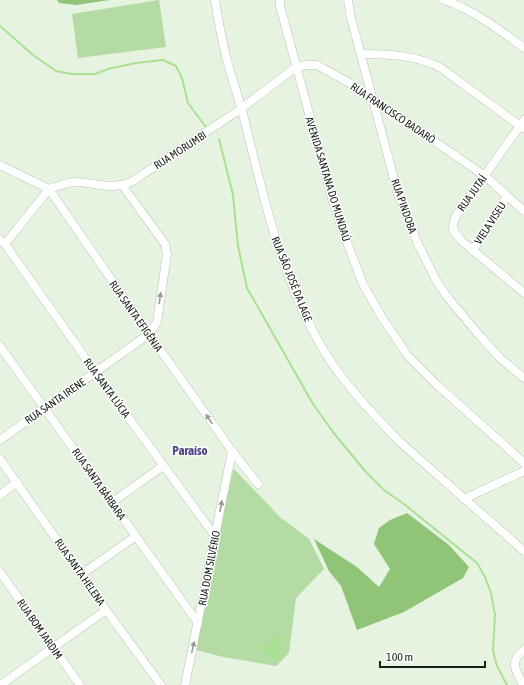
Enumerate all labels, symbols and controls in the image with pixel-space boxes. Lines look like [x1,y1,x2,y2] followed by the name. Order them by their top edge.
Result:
[348,80,438,146] street label: RUA FRANCISCO BADARÓ
[303,115,353,243] street label: AVENIDA SANTANA DO MUNDAÚ
[152,129,208,171] street label: RUA MORUMBI
[455,173,489,213] street label: RUA JUTAÍ
[389,177,419,235] street label: RUA PINDOBA
[472,200,508,246] street label: VIELA VISEU
[269,235,315,324] street label: RUA SÃO JOSÉ DA LAGE
[107,278,165,354] street label: RUA SANTA EFIGÊNIA
[157,292,163,304] one-way arrow
[81,356,133,421] street label: RUA SANTA LÚCIA
[23,376,88,426] street label: RUA SANTA IRENE
[205,414,213,424] one-way arrow
[172,443,208,458] district label: Paraíso
[70,446,128,522] street label: RUA SANTA BÁRBARA
[219,499,225,512] one-way arrow
[196,529,222,607] street label: RUA DOM SILVÉRIO
[53,536,108,608] street label: RUA SANTA HELENA
[15,597,65,661] street label: RUA BOM JARDIM
[191,641,197,653] one-way arrow
[380,643,485,669] scale bar
[386,650,413,664] text: 100 m

